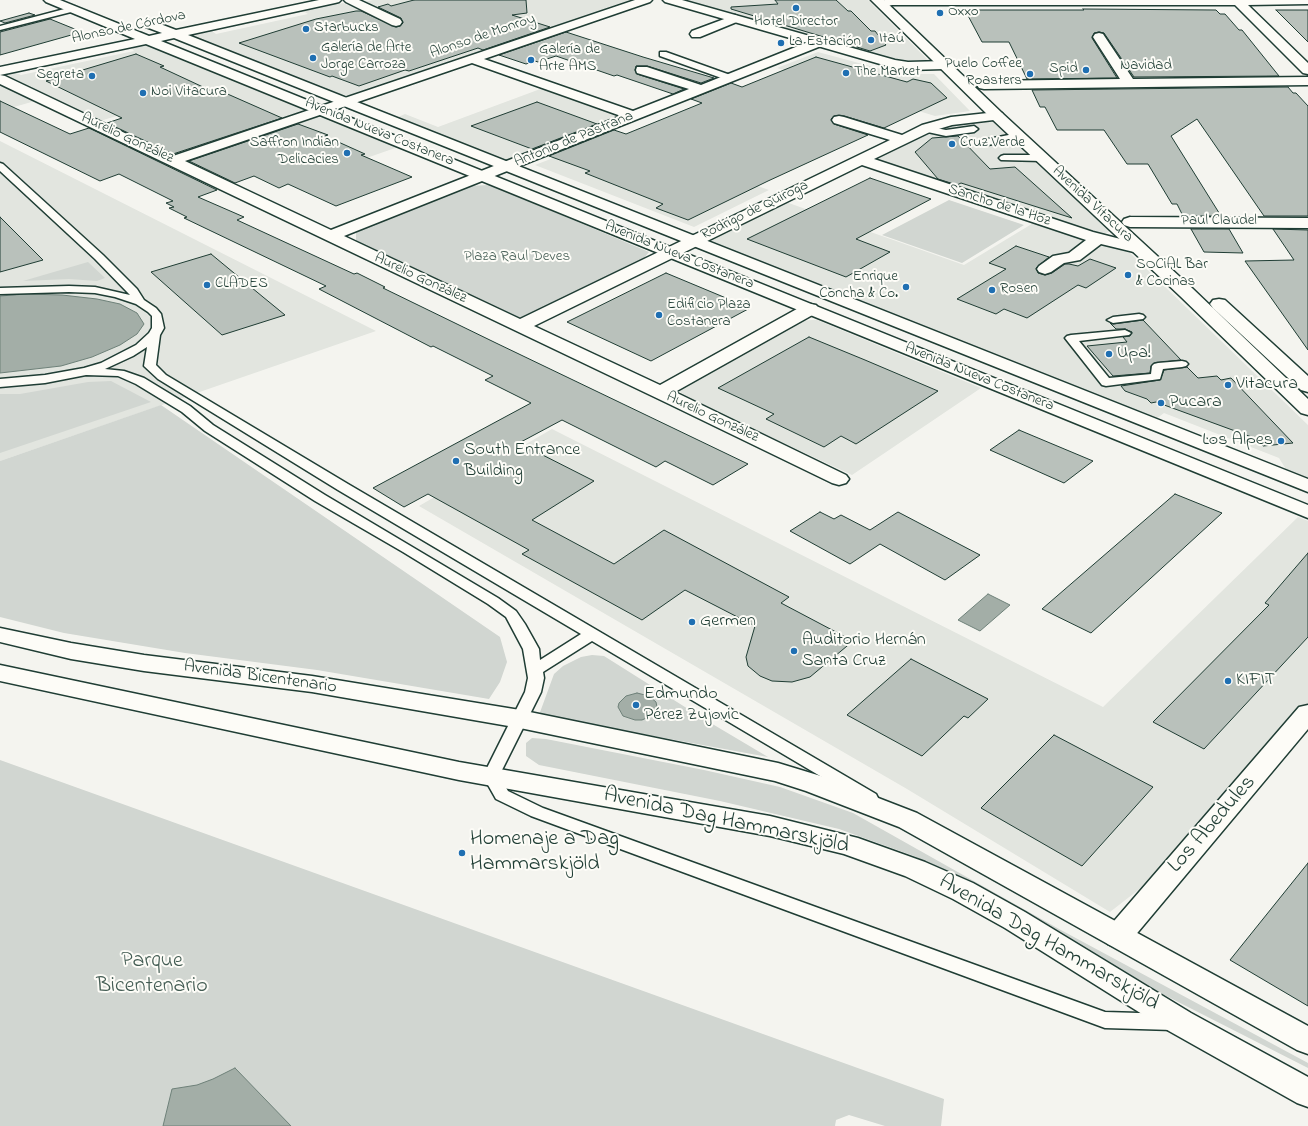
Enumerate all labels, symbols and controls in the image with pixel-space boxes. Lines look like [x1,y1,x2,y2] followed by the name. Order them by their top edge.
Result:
[791,3,801,13] marker: Hotel Director
[948,4,979,22] place label: Oxxo
[70,7,188,49] street label: Alonso de Córdova
[935,8,945,18] marker: Oxxo
[428,11,538,63] street label: Alonso de Monroy
[754,14,838,32] place label: Hotel Director
[314,20,379,38] place label: Starbucks
[301,24,311,34] marker: Starbucks
[879,31,904,49] place label: Itaú
[789,34,861,52] place label: La Estación
[866,35,876,45] marker: Itaú
[776,38,786,48] marker: La Estación
[321,40,411,75] place label: Galería de Arte Jorge Carroza
[539,42,600,77] place label: Galería de Arte AMS
[308,53,318,63] marker: Galería de Arte Jorge Carroza
[526,55,536,65] marker: Galería de Arte AMS
[945,56,1022,91] place label: Puelo Coffee Roasters
[1120,58,1172,76] street label: Navidad
[1049,61,1078,79] place label: Spid
[854,64,920,82] place label: The Market
[1081,65,1091,75] marker: Spid
[36,67,84,85] place label: Segreta
[841,68,851,78] marker: The Market
[1025,69,1035,79] marker: Puelo Coffee Roasters
[87,71,97,81] marker: Segreta
[151,84,227,102] place label: Noi Vitacura
[138,88,148,98] marker: Noi Vitacura
[302,95,456,171] street label: Avenida Nueva Costanera
[512,108,636,172] street label: Antonio de Pastrana
[78,110,176,168] street label: Aurelio González
[250,135,339,170] place label: Saffron Indian Delicacies
[960,135,1025,153] place label: Cruz Verde
[947,139,957,149] marker: Cruz Verde
[342,148,352,158] marker: Saffron Indian Delicacies
[1048,163,1136,247] street label: Avenida Vitacura
[698,177,812,245] street label: Rodrigo de Quiroga
[946,181,1052,231] street label: Sancho de la Hoz
[1181,213,1257,231] street label: Paul Claudel
[602,218,756,294] street label: Avenida Nueva Costanera
[464,249,570,267] park label: Plaza Raul Deves
[371,250,469,308] street label: Aurelio González
[1136,257,1208,292] place label: SOCiAL Bar & Cocinas
[819,269,898,304] place label: Enrique Concha & Co.
[1123,270,1133,280] marker: SOCiAL Bar & Cocinas
[215,276,268,294] place label: CLADES
[202,280,212,290] marker: CLADES
[1000,281,1038,299] place label: Rosen
[901,282,911,292] marker: Enrique Concha & Co.
[987,285,997,295] marker: Rosen
[667,297,751,332] place label: Edificio Plaza Costanera
[654,310,664,320] marker: Edificio Plaza Costanera
[902,340,1056,416] street label: Avenida Nueva Costanera
[1117,343,1151,365] place label: Upa!
[1104,349,1114,359] marker: Upa!
[1236,374,1298,396] place label: Vitacura
[1223,380,1233,390] marker: Vitacura
[663,389,761,447] street label: Aurelio González
[1169,392,1222,414] place label: Pucara
[1156,398,1166,408] marker: Pucara
[1202,430,1273,452] place label: Los Alpes
[1276,436,1286,446] marker: Los Alpes
[464,440,580,482] place label: South Entrance Building
[451,456,461,466] marker: South Entrance Building
[700,611,756,633] place label: Germen
[687,617,697,627] marker: Germen
[802,630,926,672] place label: Auditorio Hernán Santa Cruz
[789,646,799,656] marker: Auditorio Hernán Santa Cruz
[182,657,338,699] street label: Avenida Bicentenario
[1236,670,1275,692] place label: KIFIT
[1223,676,1233,686] marker: KIFIT
[644,684,739,726] place label: Edmundo Pérez Zujovic
[631,700,641,710] marker: Edmundo Pérez Zujovic
[1163,771,1263,879] street label: Los Abedules
[601,783,851,861] street label: Avenida Dag Hammarskjöld
[470,827,619,878] place label: Homenaje a Dag Hammarskjöld
[457,848,467,858] marker: Homenaje a Dag Hammarskjöld
[933,870,1163,1018] street label: Avenida Dag Hammarskjöld
[96,949,208,1000] park label: Parque Bicentenario

